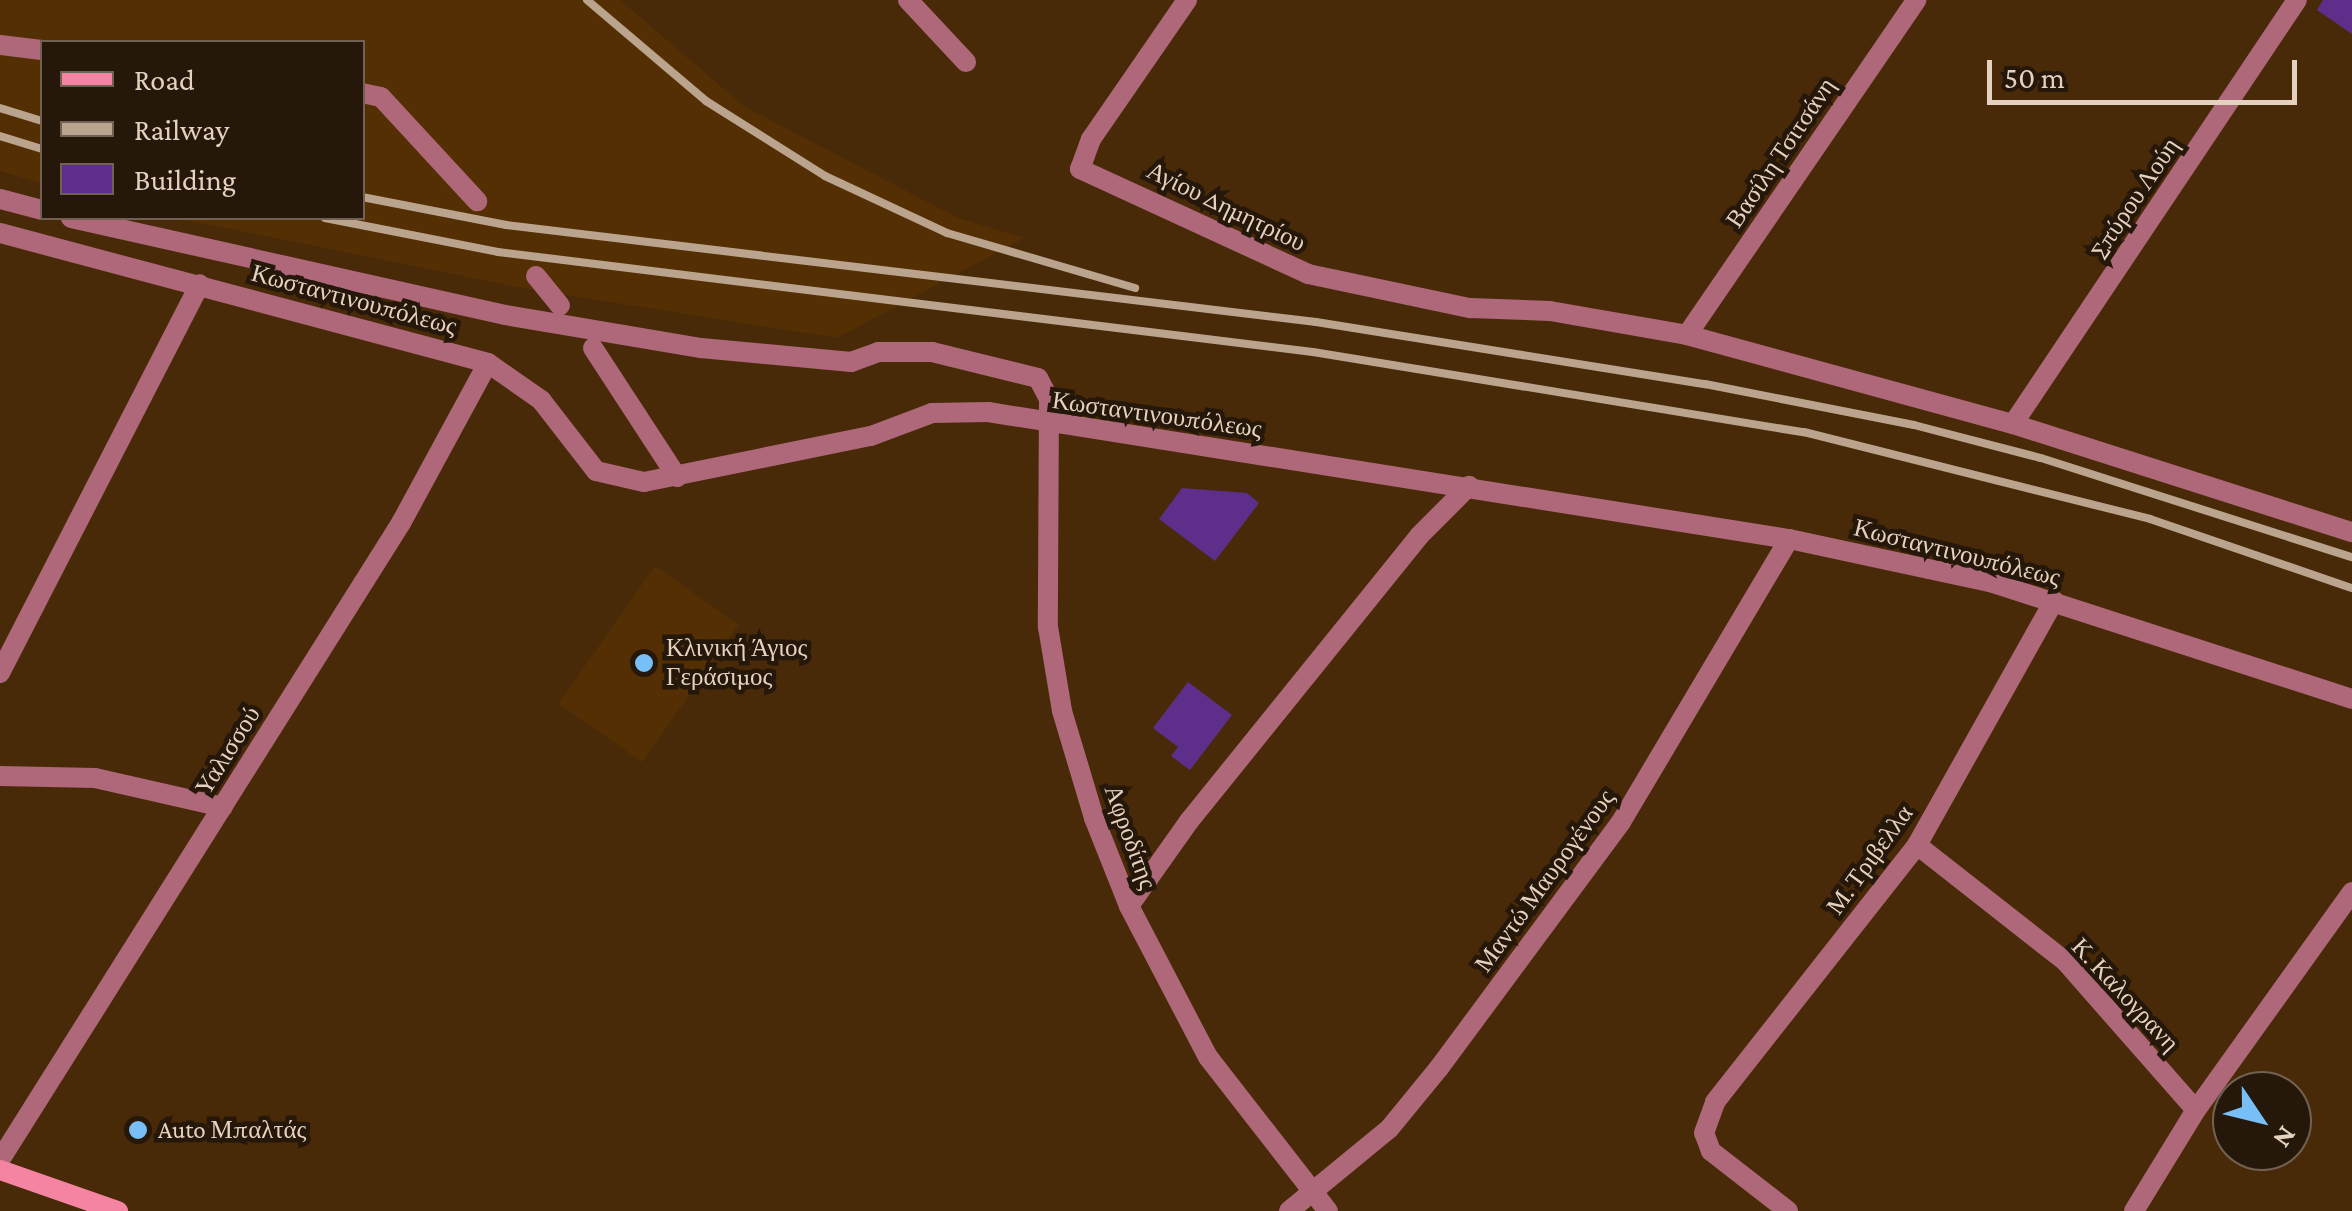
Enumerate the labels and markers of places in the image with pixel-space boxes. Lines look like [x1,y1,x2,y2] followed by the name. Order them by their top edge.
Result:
[666,634,807,693] place label: Κλινική Άγιος Γεράσιμος
[631,650,657,676] marker: Κλινική Άγιος Γεράσιμος
[158,1115,306,1145] place label: Auto Μπαλτάς
[127,1119,149,1141] marker: Auto Μπαλτάς

